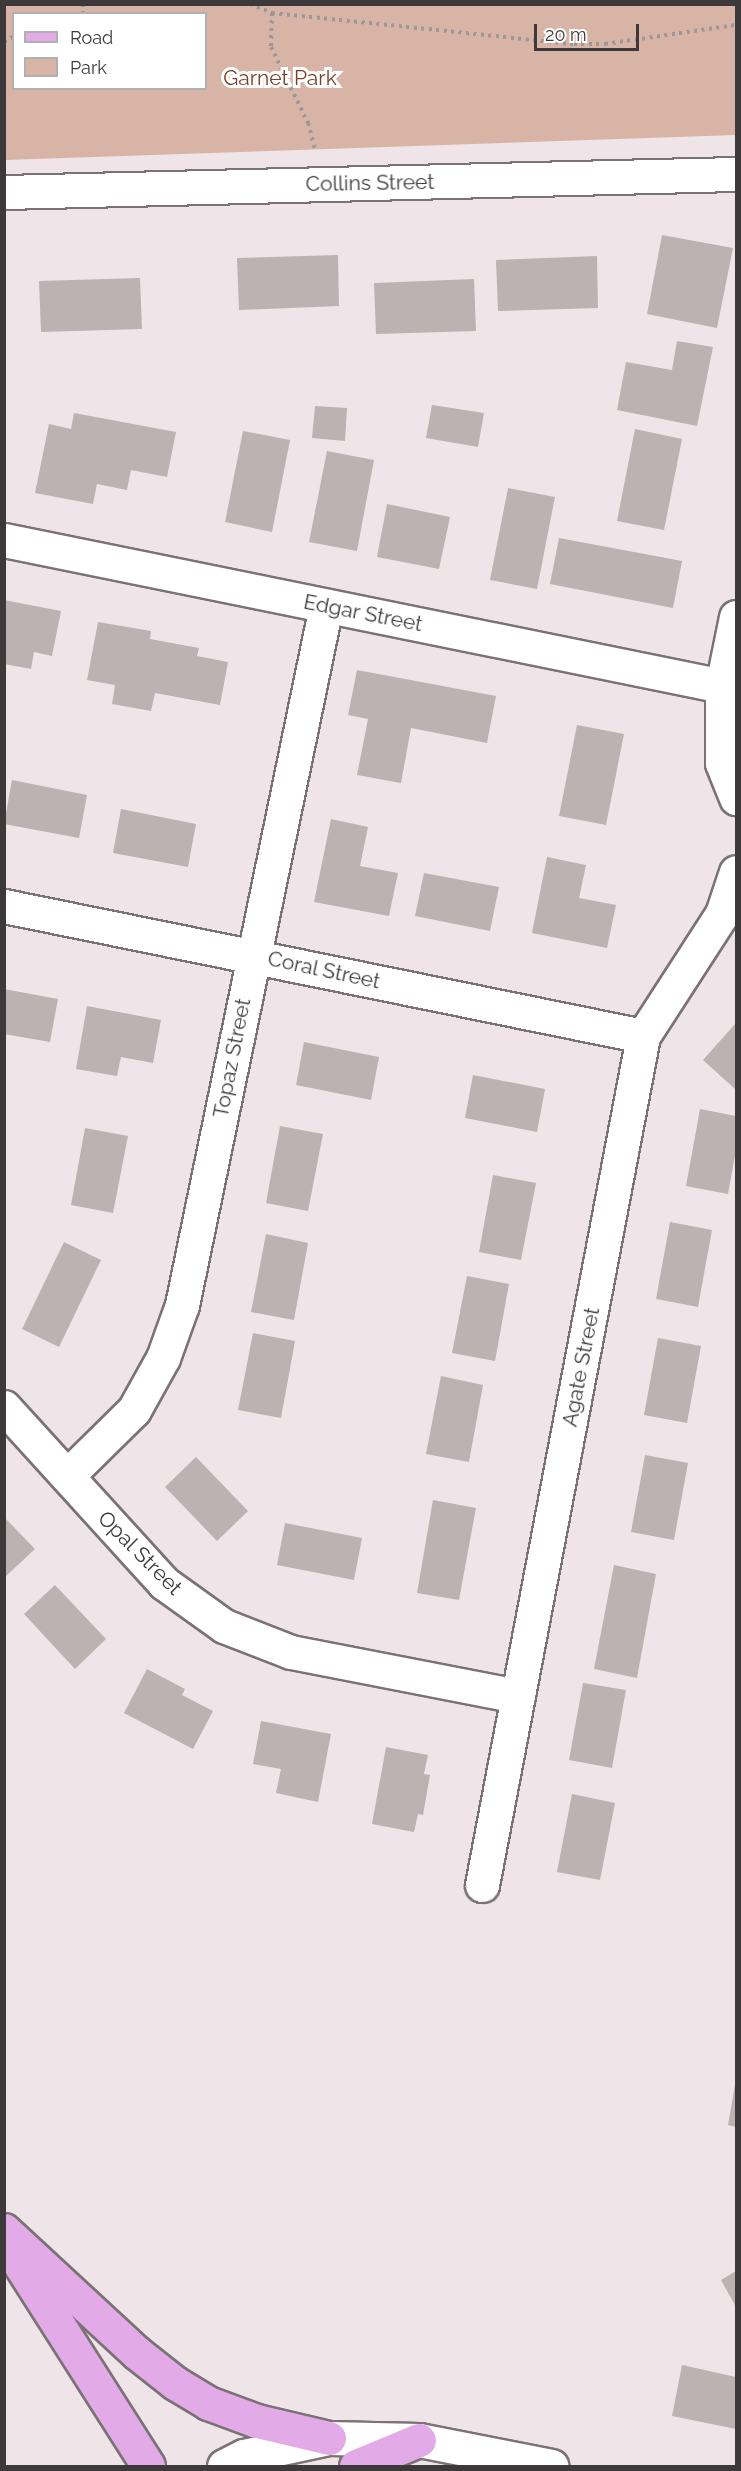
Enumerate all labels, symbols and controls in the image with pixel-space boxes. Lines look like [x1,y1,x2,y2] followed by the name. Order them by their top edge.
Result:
[12,12,207,90] legend
[537,12,642,50] scale bar
[545,24,587,45] text: 20 m
[70,27,113,48] text: Road
[70,57,107,78] text: Park
[223,65,337,91] park label: Garnet Park
[305,169,435,197] street label: Collins Street
[301,589,425,637] street label: Edgar Street
[265,946,383,994] street label: Coral Street
[208,996,256,1120] street label: Topaz Street
[557,1305,605,1429] street label: Agate Street
[92,1505,188,1601] street label: Opal Street

